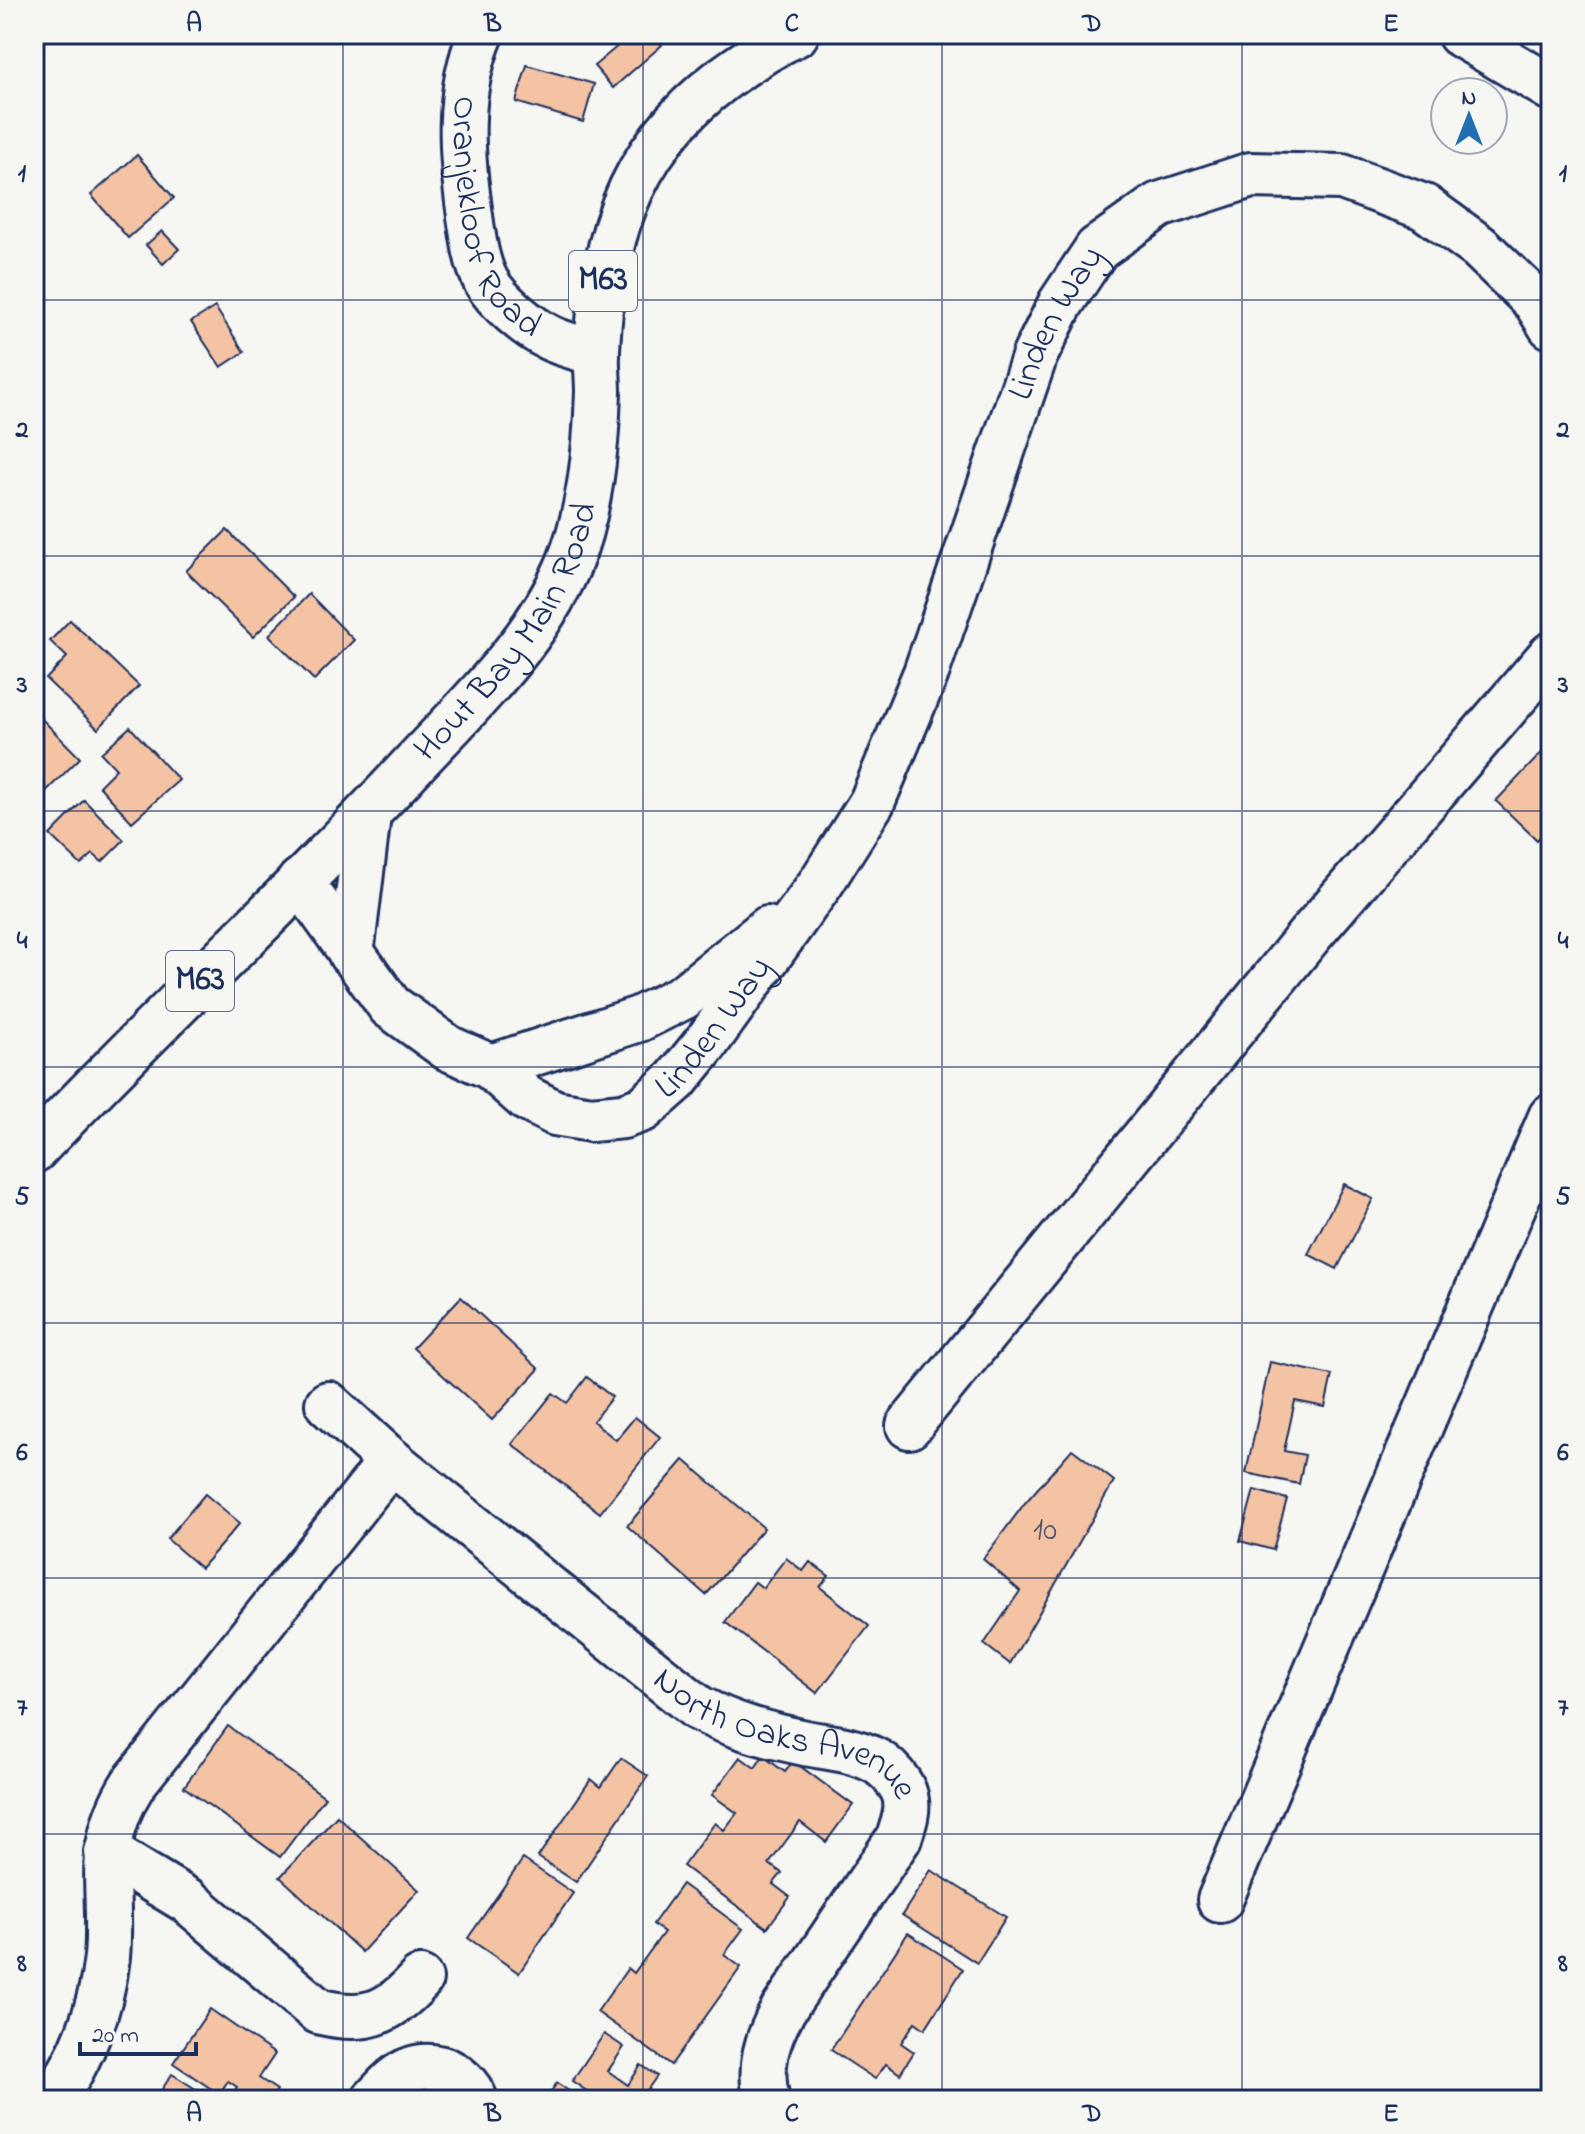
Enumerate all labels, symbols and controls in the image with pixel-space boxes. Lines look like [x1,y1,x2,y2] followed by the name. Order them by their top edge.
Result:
[186,6,202,44] text: A
[483,6,502,44] text: B
[785,6,799,44] text: C
[1081,6,1102,44] text: D
[1383,6,1399,44] text: E
[1429,76,1509,156] north arrow
[1462,83,1476,115] text: N
[436,94,552,352] street label: Oranjekloof Road
[18,156,27,194] text: 1
[1559,156,1568,194] text: 1
[995,235,1118,407] street label: Linden Way
[569,251,637,311] road number: M63
[15,412,29,450] text: 2
[1556,412,1570,450] text: 2
[402,497,613,774] street label: Hout Bay Main Road
[16,667,28,705] text: 3
[1557,667,1569,705] text: 3
[17,923,28,961] text: 4
[1558,923,1569,961] text: 4
[644,946,786,1113] street label: Linden Way
[166,951,234,1011] road number: M63
[15,1179,30,1217] text: 5
[1556,1179,1571,1217] text: 5
[16,1435,28,1473] text: 6
[1557,1435,1569,1473] text: 6
[1033,1508,1057,1555] house number: 10
[641,1655,931,1809] street label: North Oaks Avenue
[17,1690,28,1728] text: 7
[1558,1690,1569,1728] text: 7
[16,1946,27,1984] text: 8
[1557,1946,1568,1984] text: 8
[80,2006,196,2056] scale bar
[92,2019,139,2054] text: 20 m
[186,2096,202,2134] text: A
[483,2096,502,2134] text: B
[785,2096,799,2134] text: C
[1081,2096,1102,2134] text: D
[1383,2096,1399,2134] text: E

